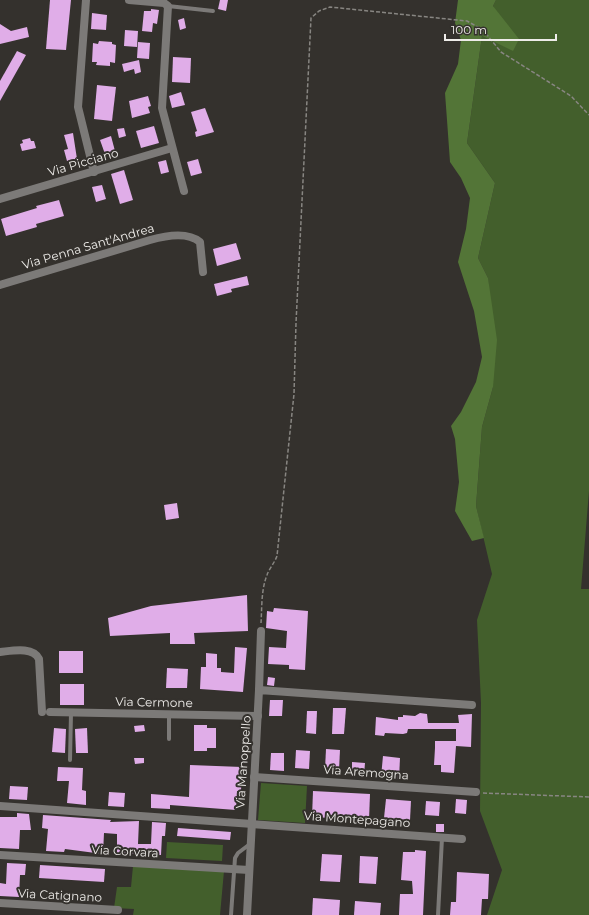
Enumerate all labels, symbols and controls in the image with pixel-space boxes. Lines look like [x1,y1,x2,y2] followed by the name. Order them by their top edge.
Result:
[445,16,556,42] scale bar
[451,22,487,37] text: 100 m
[46,145,120,179] street label: Via Picciano
[20,220,156,272] street label: Via Penna Sant'Andrea
[115,694,193,710] street label: Via Cermone
[232,715,254,809] street label: Via Manoppello
[323,762,409,782] street label: Via Aremogna
[303,808,411,830] street label: Via Montepagano
[91,842,159,860] street label: Via Corvara
[18,885,102,905] street label: Via Catignano

